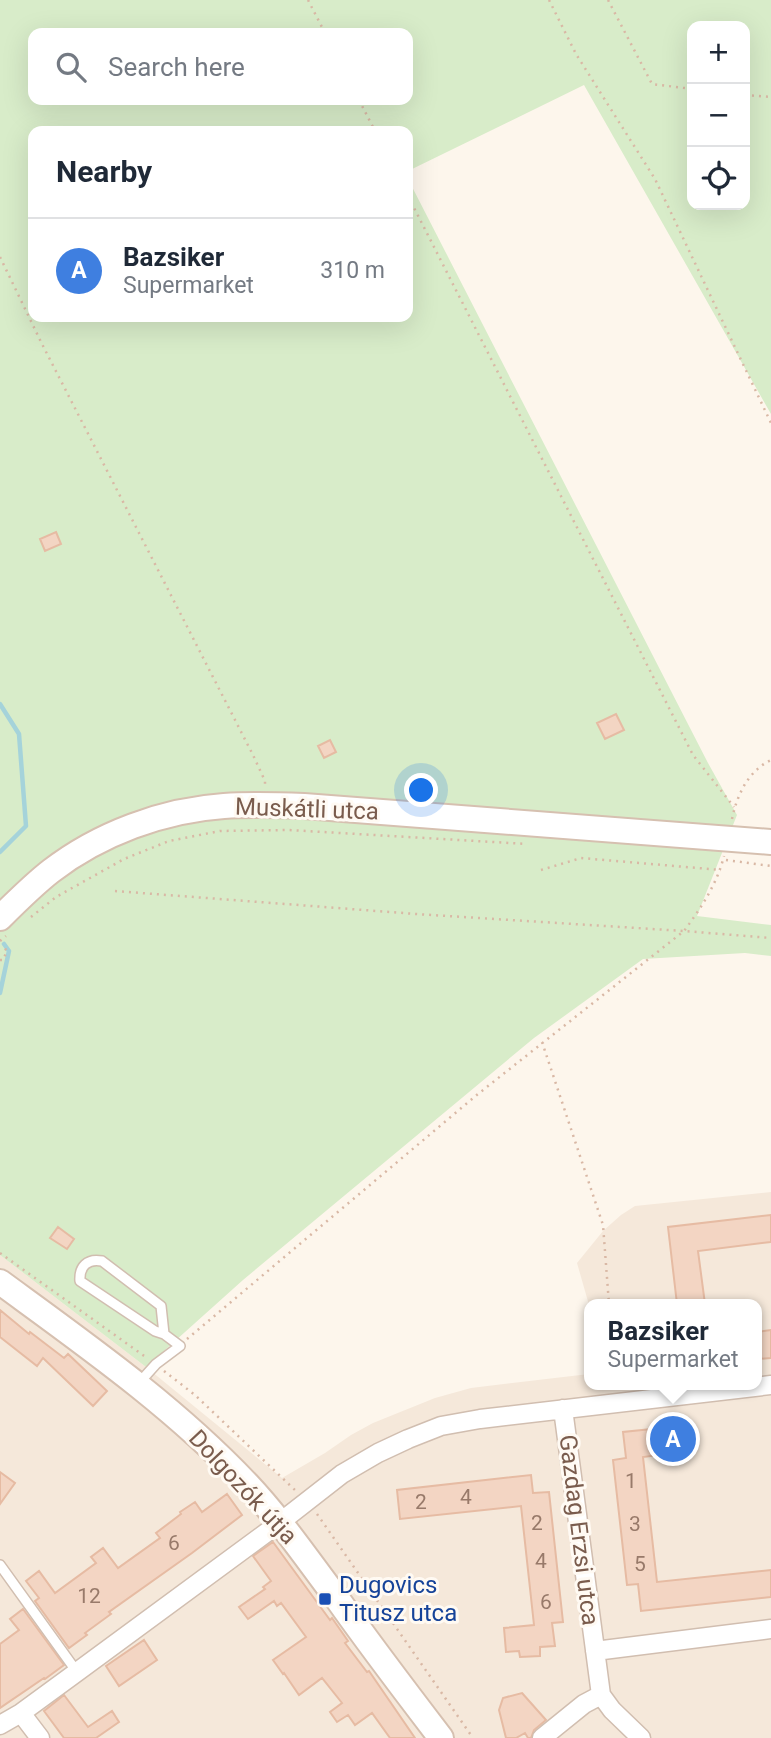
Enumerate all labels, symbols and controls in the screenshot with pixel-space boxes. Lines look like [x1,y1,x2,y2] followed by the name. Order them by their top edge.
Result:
[687,21,750,210] map controls
[687,21,750,84] button: +
[28,28,413,105] search box
[52,48,90,86] icon: search
[108,52,245,82] text: Search here
[687,84,750,147] button: −
[687,147,750,210] button: locate
[56,154,152,189] text: Nearby
[123,242,224,272] text: Bazsiker
[71,257,87,284] text: A
[320,257,385,284] text: 310 m
[123,272,254,299] text: Supermarket
[404,773,438,807] your location
[235,792,379,826] street label: Muskátli utca
[584,1299,762,1390] popup
[608,1316,709,1346] text: Bazsiker
[608,1346,738,1373] text: Supermarket
[650,1413,696,1465] pin: A
[183,1424,303,1550] street label: Dolgozók útja
[553,1433,605,1627] street label: Gazdag Erzsi utca
[625,1469,637,1493] house number: 1
[460,1485,472,1509] house number: 4
[415,1490,427,1514] house number: 2
[531,1511,543,1535] house number: 2
[629,1512,641,1536] house number: 3
[168,1531,180,1555] house number: 6
[535,1549,547,1573] house number: 4
[634,1552,646,1576] house number: 5
[339,1571,457,1627] place label: Dugovics Titusz utca
[77,1584,101,1608] house number: 12
[540,1590,552,1614] house number: 6
[317,1591,333,1607] marker: Dugovics Titusz utca

